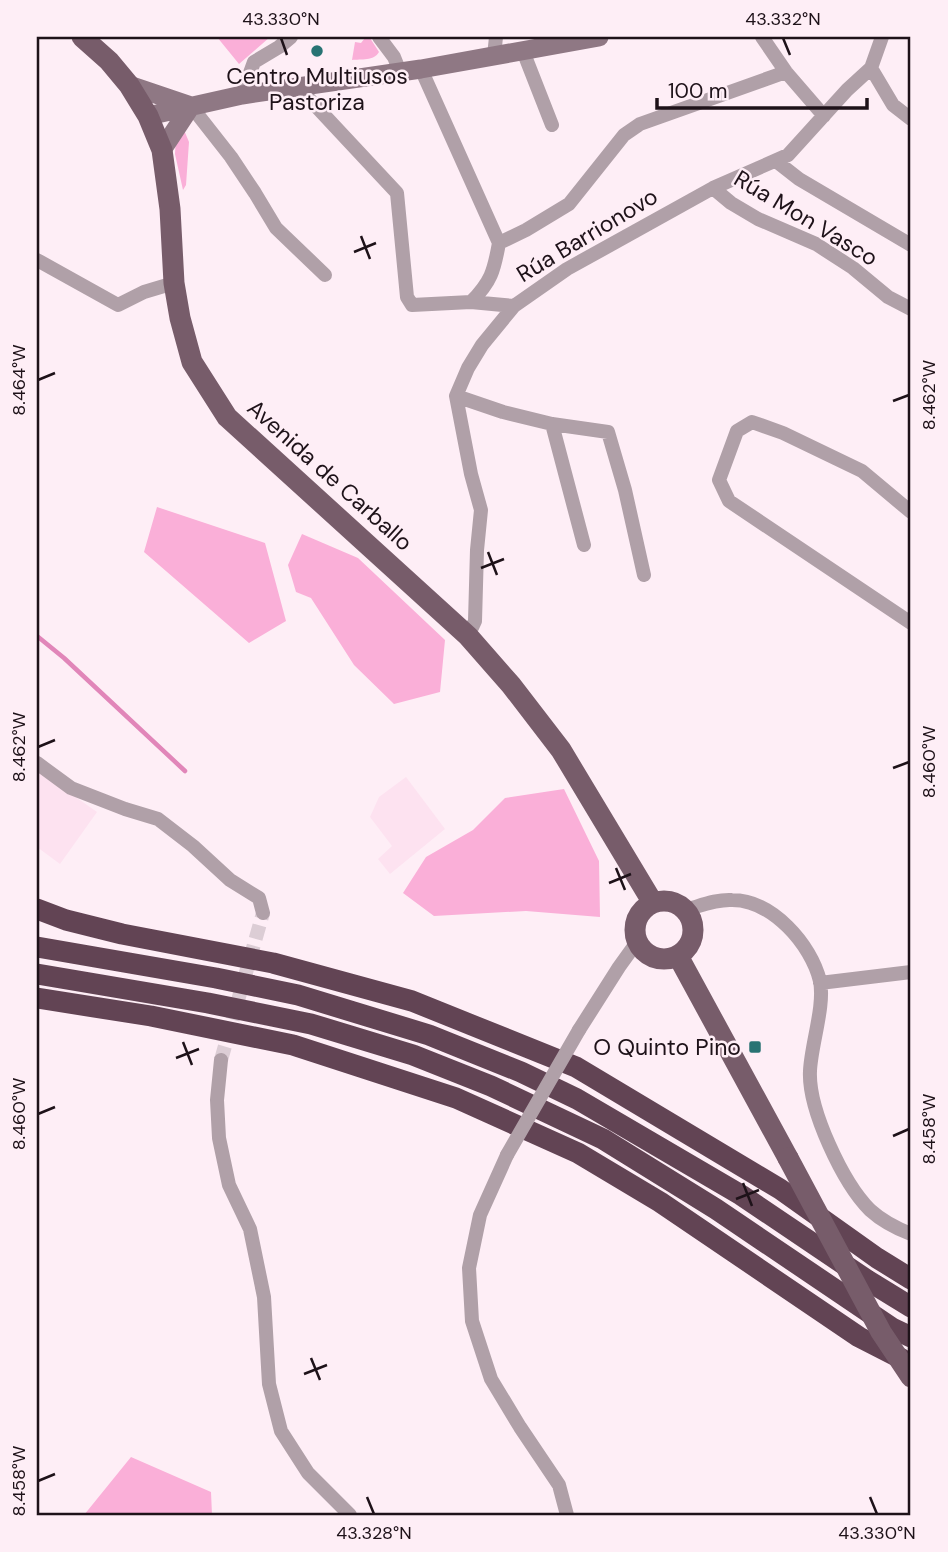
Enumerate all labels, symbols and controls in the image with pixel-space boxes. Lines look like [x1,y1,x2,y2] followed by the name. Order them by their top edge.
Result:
[242,7,320,31] text: 43.330°N
[745,7,821,31] text: 43.332°N
[309,43,325,59] marker: Centro Multiusos Pastoriza
[226,61,408,117] place label: Centro Multiusos Pastoriza
[657,66,867,110] scale bar
[668,77,728,105] text: 100 m
[729,163,883,273] street label: Rúa Mon Vasco
[511,181,663,289] street label: Rúa Barrionovo
[7,344,31,416] text: 8.464°W
[917,360,941,430] text: 8.462°W
[241,393,419,557] street label: Avenida de Carballo
[7,712,31,782] text: 8.462°W
[917,726,941,798] text: 8.460°W
[593,1032,741,1062] place label: O Quinto Pino
[747,1039,763,1055] marker: O Quinto Pino
[7,1078,31,1150] text: 8.460°W
[917,1094,941,1164] text: 8.458°W
[7,1446,31,1516] text: 8.458°W
[336,1521,412,1545] text: 43.328°N
[838,1521,916,1545] text: 43.330°N

